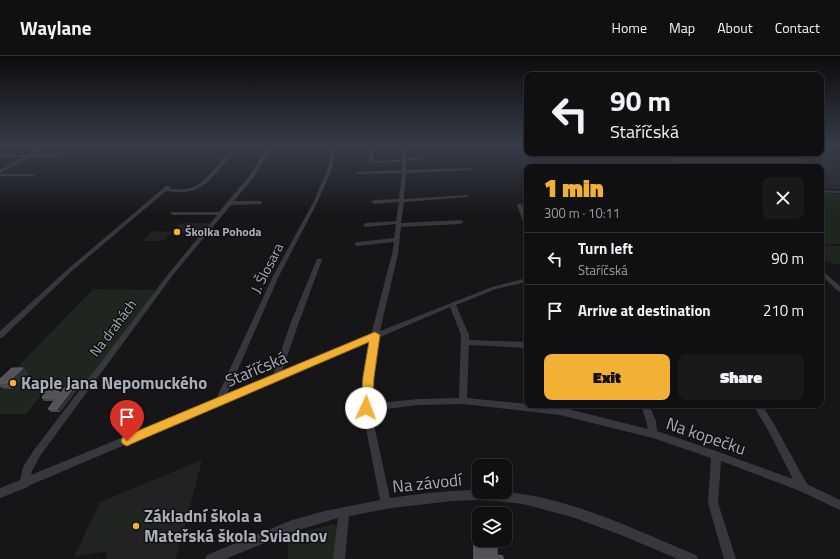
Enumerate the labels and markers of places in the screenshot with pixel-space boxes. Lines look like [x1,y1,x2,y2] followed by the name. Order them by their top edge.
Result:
[185,222,261,241] place label: Školka Pohoda
[172,227,182,237] marker: Školka Pohoda
[21,370,207,396] place label: Kaple Jana Nepomuckého
[8,378,18,388] marker: Kaple Jana Nepomuckého
[110,400,144,441] pin
[144,503,328,549] place label: Základní škola a Mateřská škola Sviadnov
[131,521,141,531] marker: Základní škola a Mateřská škola Sviadnov

